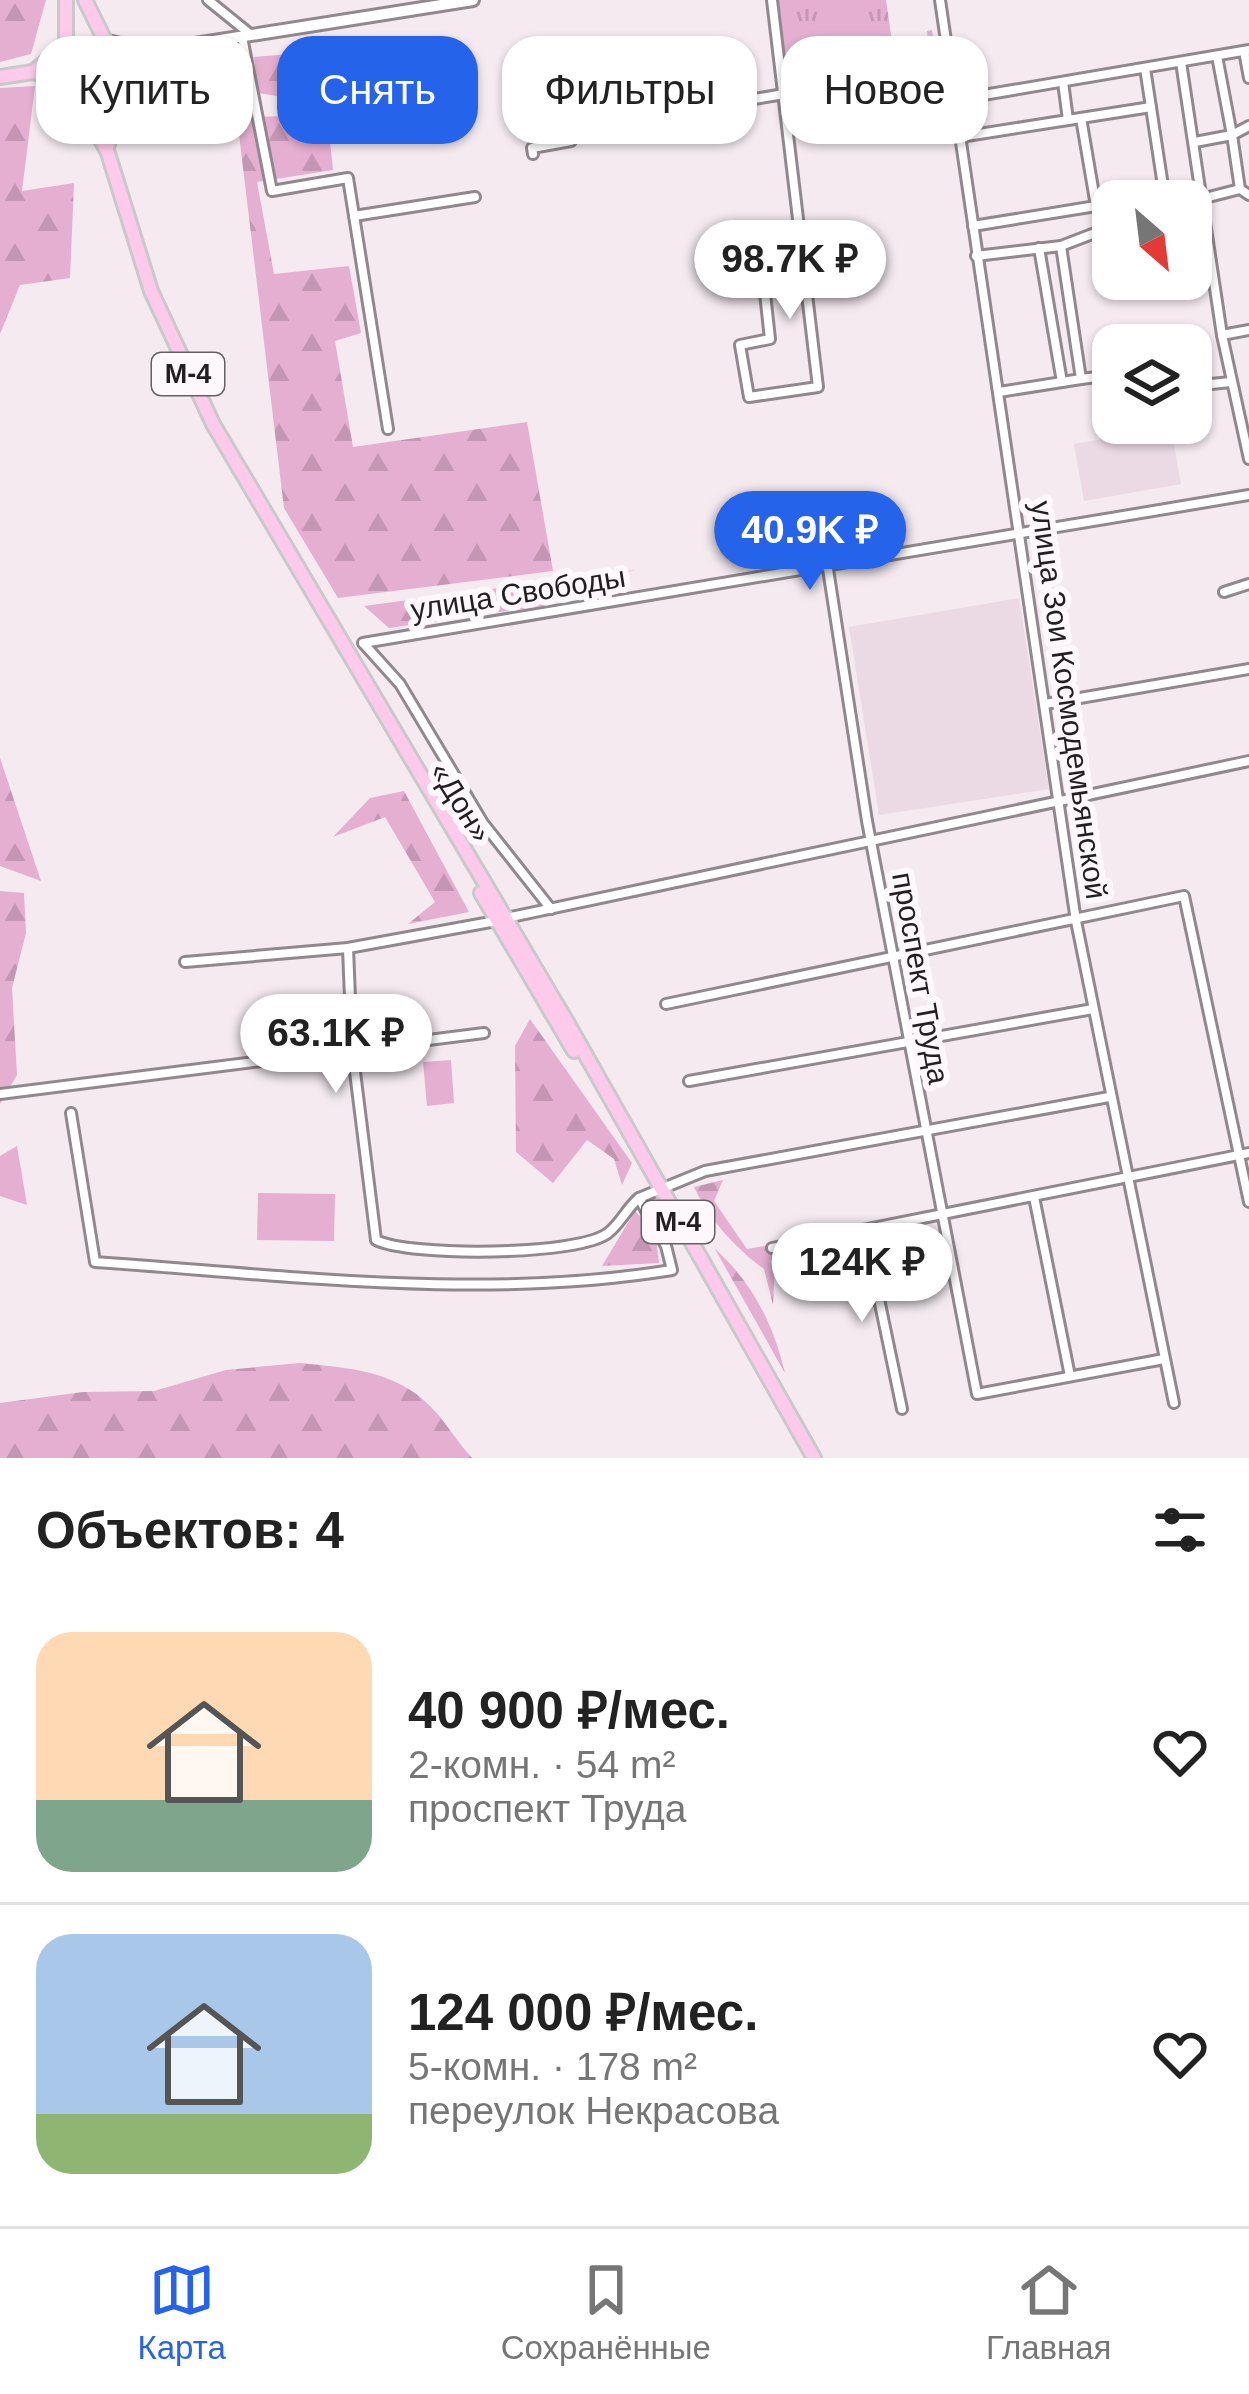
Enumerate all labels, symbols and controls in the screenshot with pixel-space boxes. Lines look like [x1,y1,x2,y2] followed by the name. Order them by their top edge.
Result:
[36,36,253,144] chip: Купить
[277,36,478,144] chip: Снять
[502,36,757,144] chip: Фильтры
[781,36,988,144] chip: Новое
[1092,180,1212,300] north arrow
[1092,180,1212,444] map controls
[679,220,901,322] pin: 98.7K ₽
[721,237,859,280] text: 98.7K ₽
[1092,324,1212,444] button: layers
[152,353,224,395] road number: М-4
[699,491,921,593] pin: 40.9K ₽
[1025,499,1113,901] street label: улица Зои Космодемьянской
[741,508,879,551] text: 40.9K ₽
[408,560,628,626] street label: улица Свободы
[424,756,498,848] street label: «Дон»
[886,870,956,1087] street label: проспект Труда
[225,994,447,1096] pin: 63.1K ₽
[267,1011,405,1054] text: 63.1K ₽
[642,1201,714,1243] road number: М-4
[764,1223,960,1325] pin: 124K ₽
[799,1240,925,1283] text: 124K ₽
[1147,1497,1213,1563] icon: filters
[36,1502,344,1559] text: Объектов: 4
[132,1680,276,1824] icon: home
[408,1682,730,1739] text: 40 900 ₽/мес.
[1147,1719,1213,1785] icon: heart
[408,1743,675,1786] text: 2-комн. · 54 m²
[408,1787,687,1830] text: проспект Труда
[132,1982,276,2126] icon: home
[408,1984,758,2041] text: 124 000 ₽/мес.
[1147,2021,1213,2087] icon: heart
[408,2045,697,2088] text: 5-комн. · 178 m²
[408,2089,779,2132] text: переулок Некрасова
[137,2257,226,2367] tab: Карта
[501,2257,711,2367] tab: Сохранённые
[986,2257,1112,2367] tab: Главная

